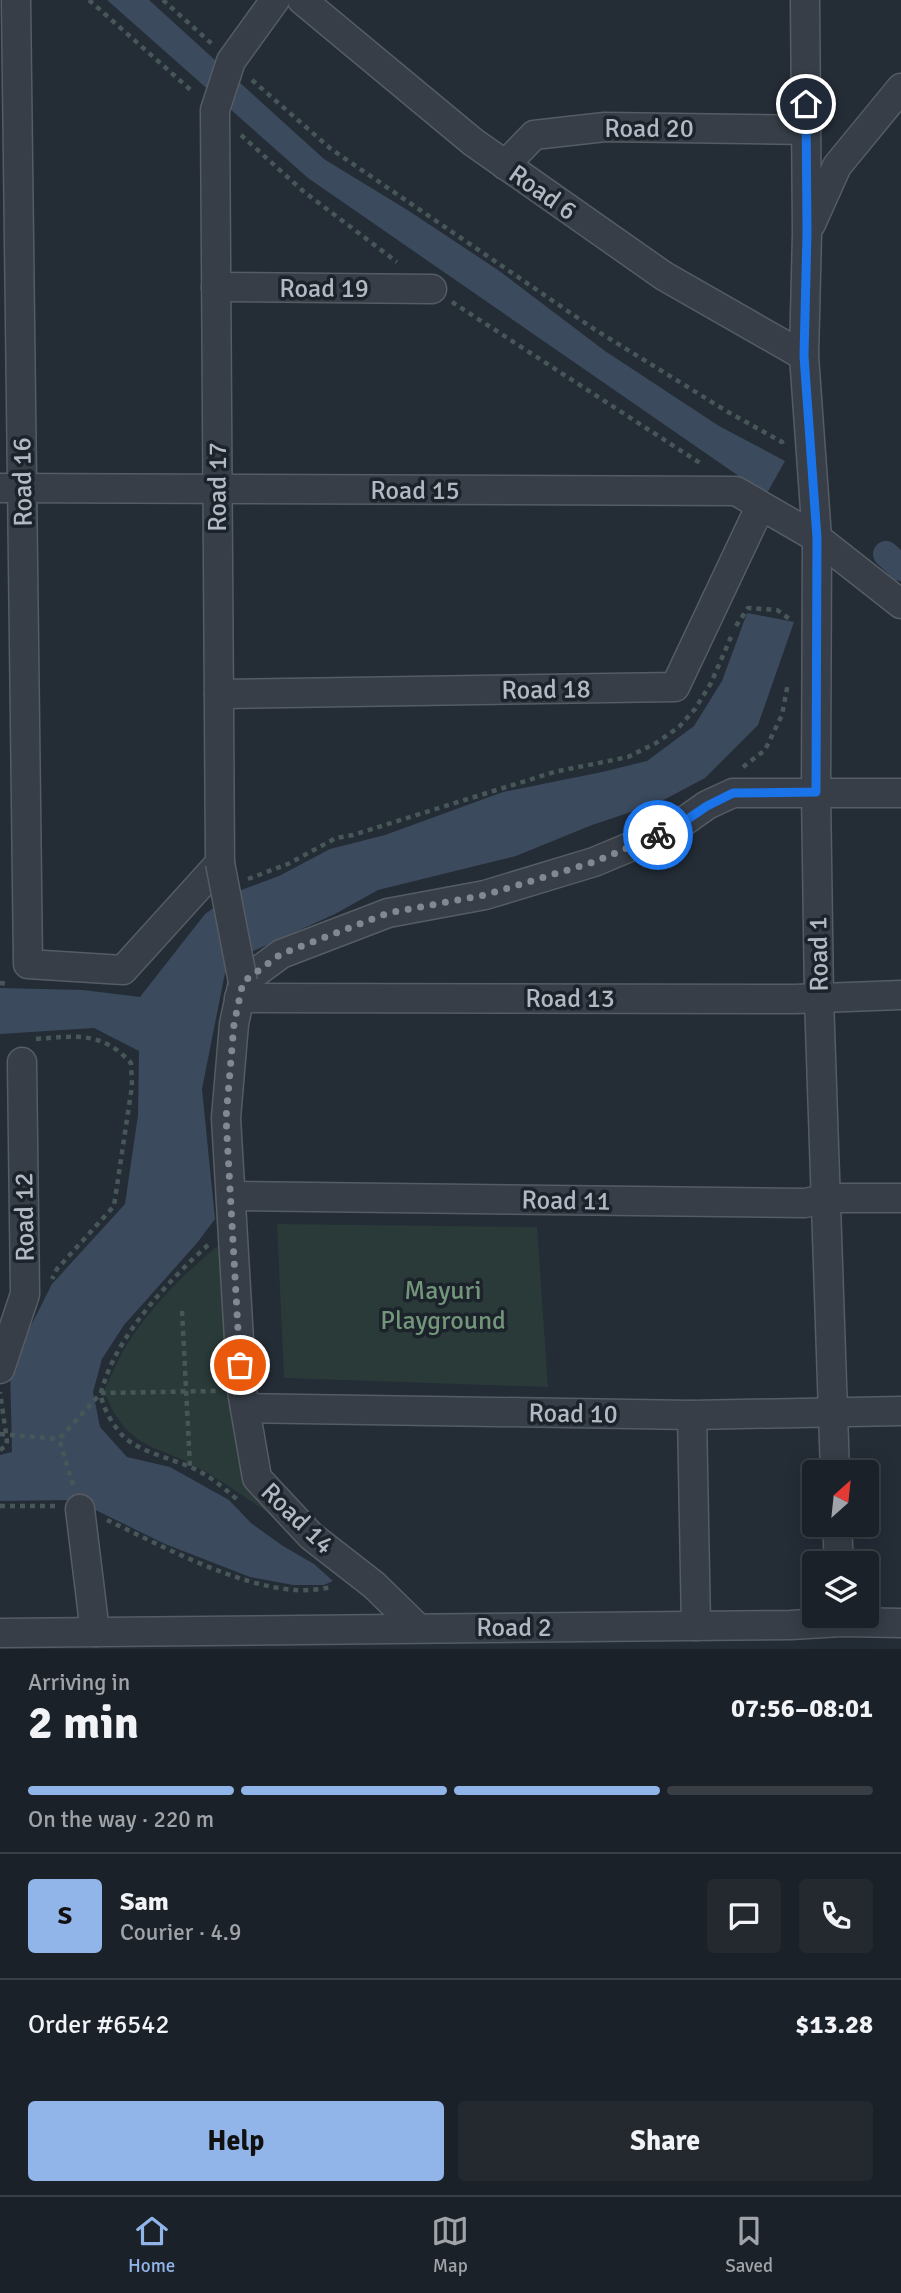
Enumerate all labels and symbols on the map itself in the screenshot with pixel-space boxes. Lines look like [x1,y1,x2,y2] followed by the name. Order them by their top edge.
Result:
[776,74,836,134] pin
[604,113,694,145] street label: Road 20
[502,158,582,228] street label: Road 6
[279,273,369,305] street label: Road 19
[6,437,40,527] street label: Road 16
[202,442,234,532] street label: Road 17
[370,475,460,507] street label: Road 15
[501,673,591,707] street label: Road 18
[623,800,693,870] courier
[802,916,836,992] street label: Road 1
[525,983,615,1015] street label: Road 13
[8,1172,42,1262] street label: Road 12
[521,1184,611,1218] street label: Road 11
[380,1275,506,1337] park label: Mayuri Playground
[210,1335,270,1395] pin
[528,1397,618,1431] street label: Road 10
[802,1460,878,1536] north arrow
[254,1476,341,1561] street label: Road 14
[476,1612,552,1644] street label: Road 2

